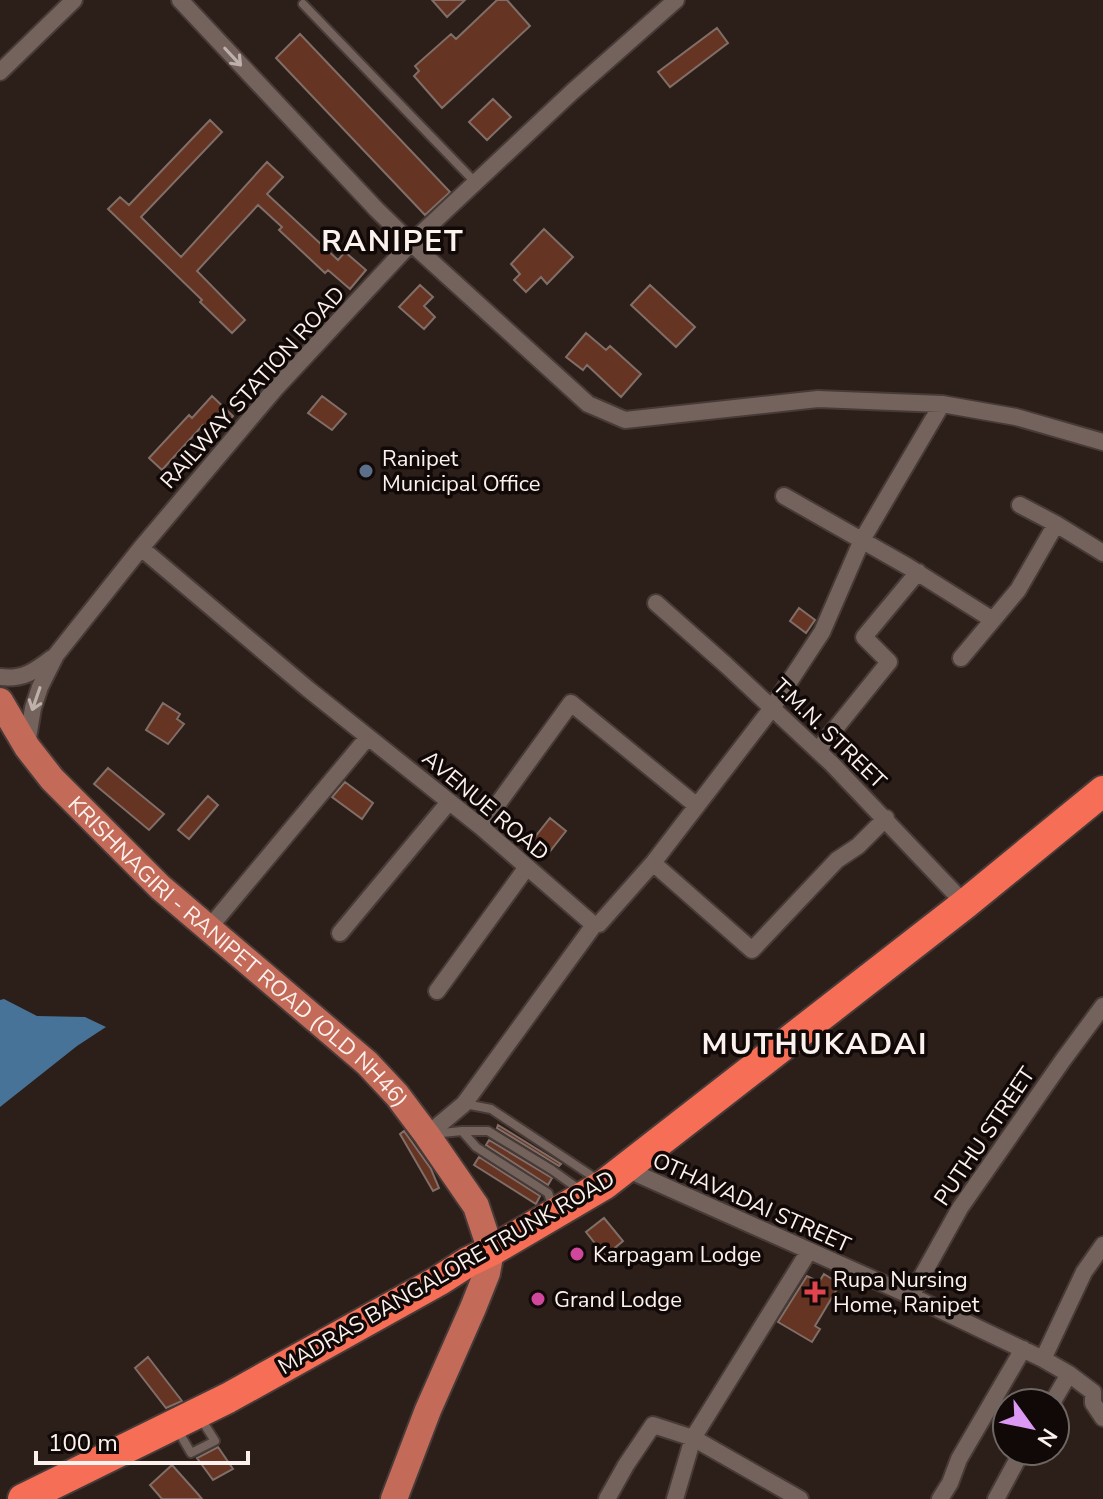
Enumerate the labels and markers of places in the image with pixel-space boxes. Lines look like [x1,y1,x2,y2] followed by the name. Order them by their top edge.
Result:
[382,444,541,499] place label: Ranipet Municipal Office
[357,462,375,480] marker: Ranipet Municipal Office
[593,1240,761,1270] place label: Karpagam Lodge
[568,1245,586,1263] marker: Karpagam Lodge
[833,1265,980,1320] place label: Rupa Nursing Home, Ranipet
[804,1281,826,1303] marker: Rupa Nursing Home, Ranipet
[554,1285,682,1315] place label: Grand Lodge
[529,1290,547,1308] marker: Grand Lodge

